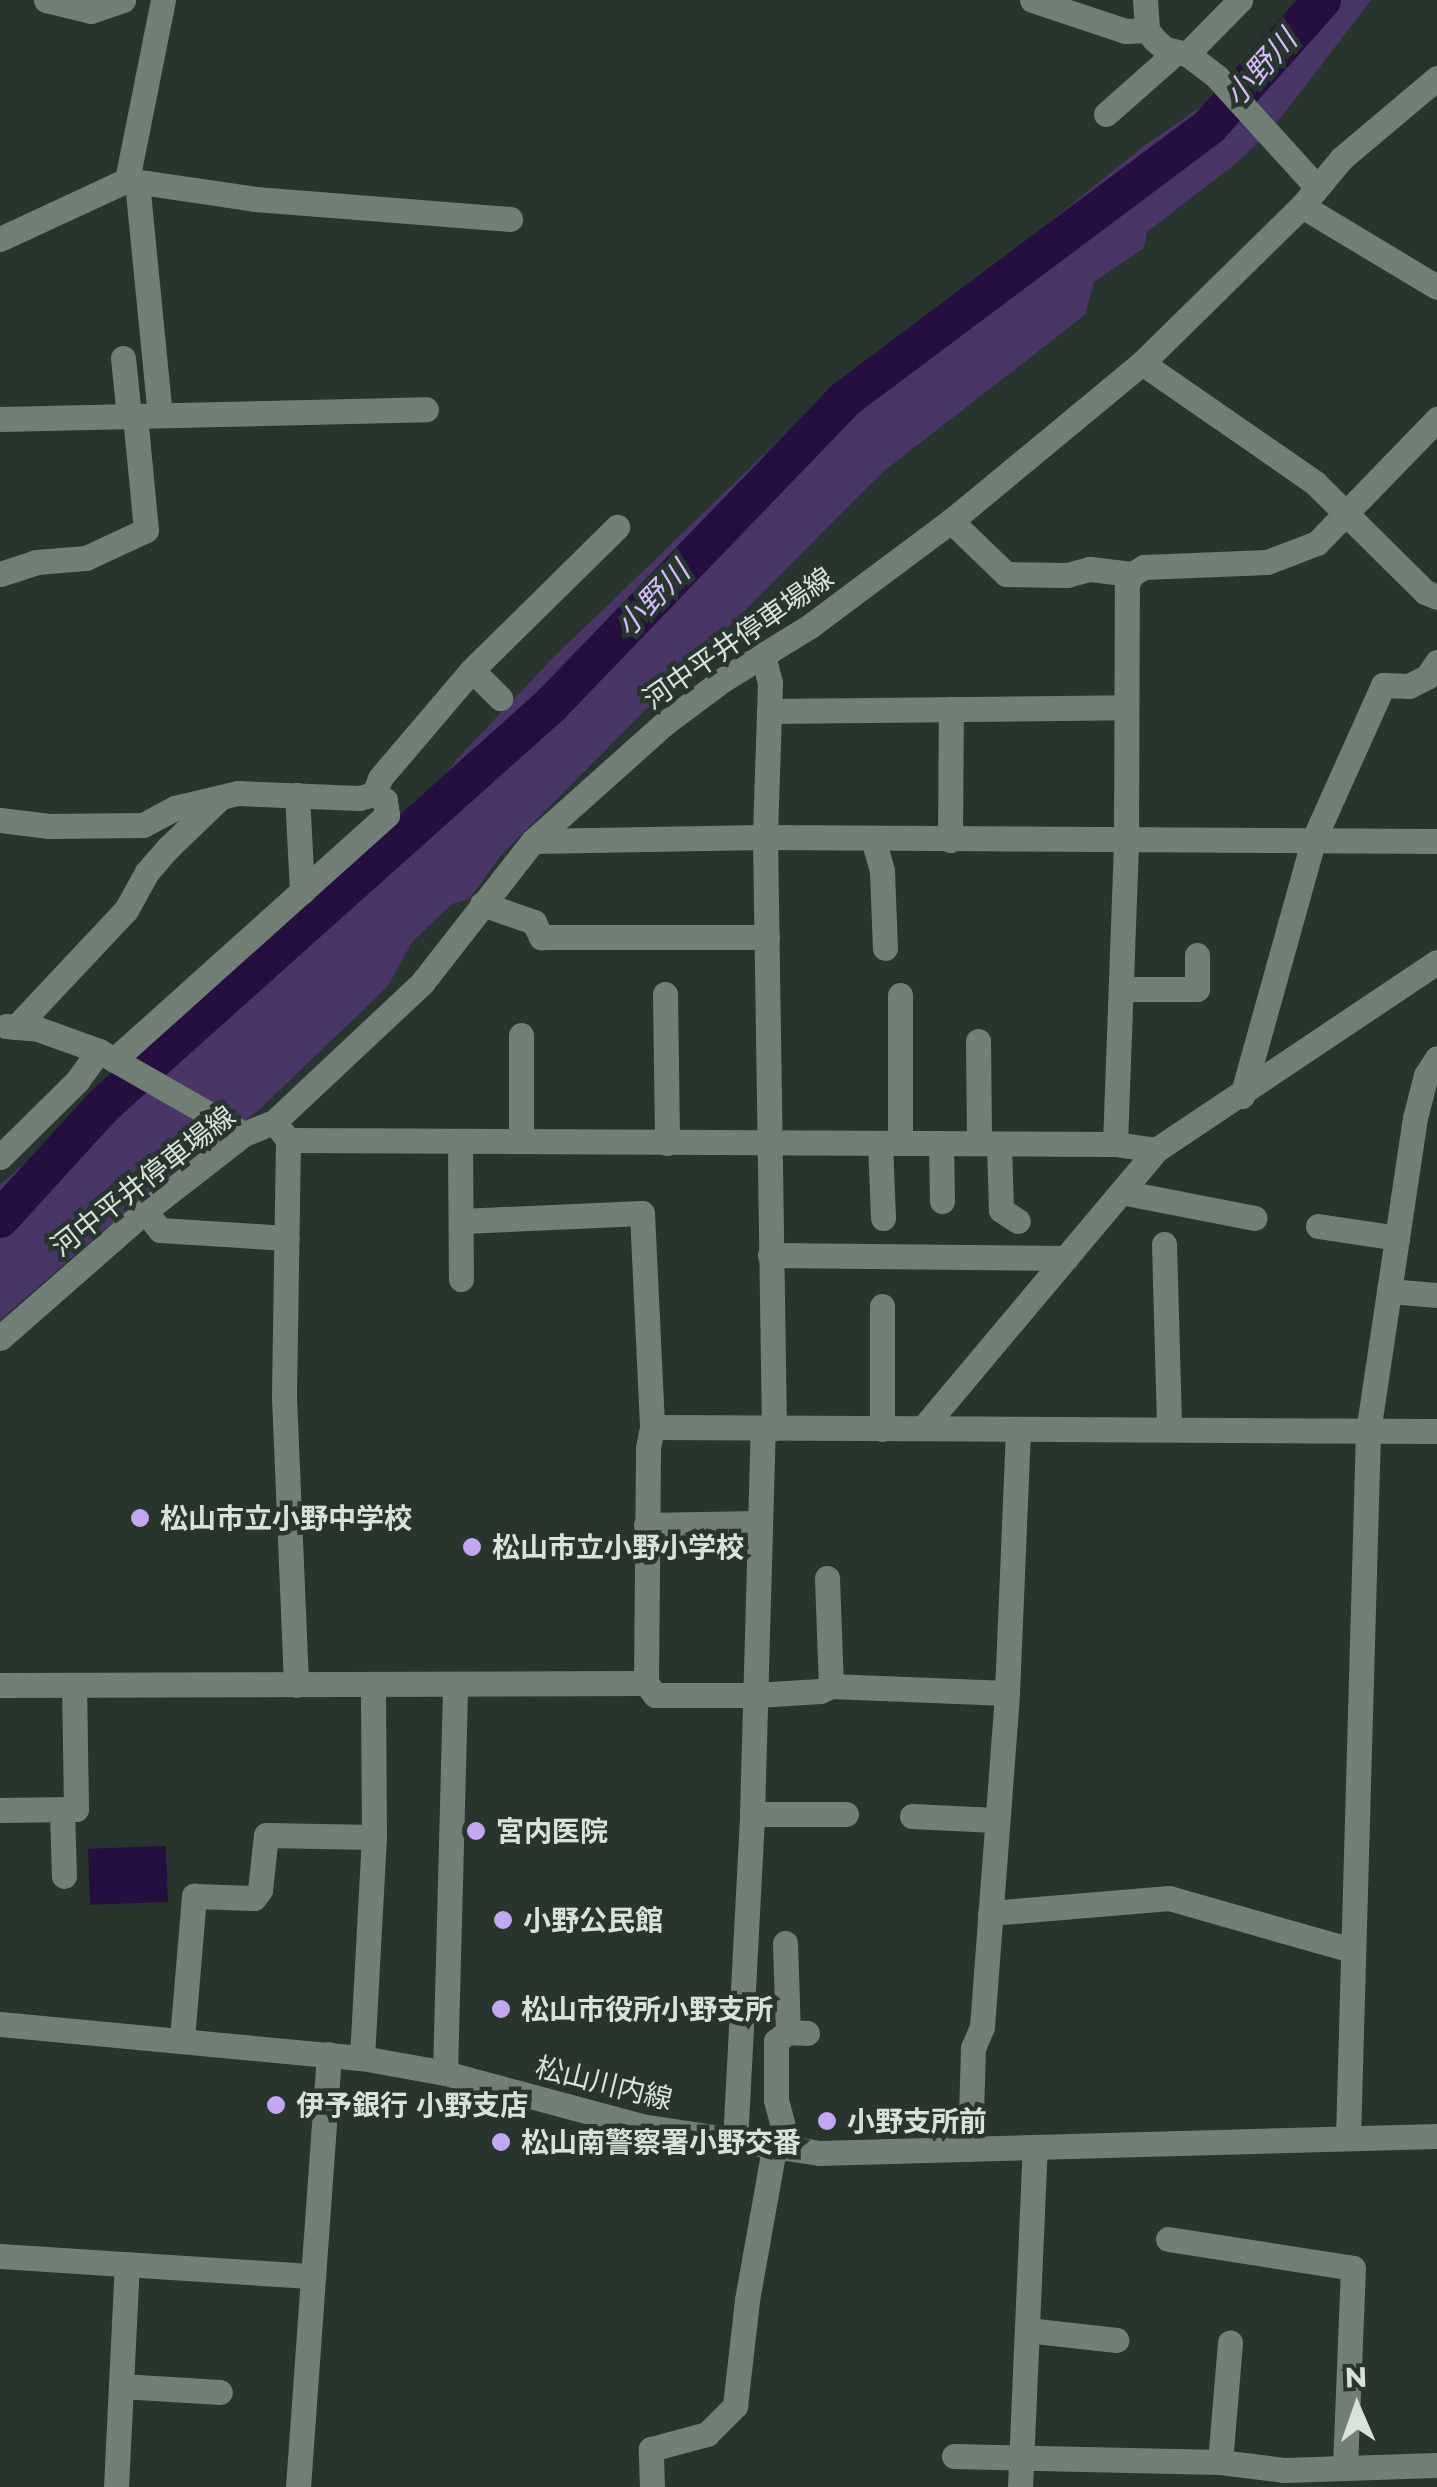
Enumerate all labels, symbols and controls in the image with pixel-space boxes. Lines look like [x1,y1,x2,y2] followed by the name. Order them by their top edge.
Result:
[1218,23,1304,113] water label: 小野川
[609,554,697,644] water label: 小野川
[637,560,839,716] street label: 河中平井停車場線
[44,1099,242,1263] street label: 河中平井停車場線
[160,1501,412,1535] place label: 松山市立小野中学校
[129,1507,151,1529] marker: 松山市立小野中学校
[492,1530,744,1564] place label: 松山市立小野小学校
[461,1536,483,1558] marker: 松山市立小野小学校
[496,1814,608,1848] place label: 宮内医院
[465,1820,487,1842] marker: 宮内医院
[523,1903,663,1937] place label: 小野公民館
[492,1909,514,1931] marker: 小野公民館
[521,1992,773,2026] place label: 松山市役所小野支所
[490,1998,512,2020] marker: 松山市役所小野支所
[532,2050,676,2116] street label: 松山川内線
[296,2088,528,2122] place label: 伊予銀行 小野支店
[265,2094,287,2116] marker: 伊予銀行 小野支店
[847,2104,987,2138] place label: 小野支所前
[816,2110,838,2132] marker: 小野支所前
[521,2125,801,2159] place label: 松山南警察署小野交番
[490,2131,512,2153] marker: 松山南警察署小野交番
[1307,2357,1407,2457] north arrow
[1344,2360,1368,2394] text: N

